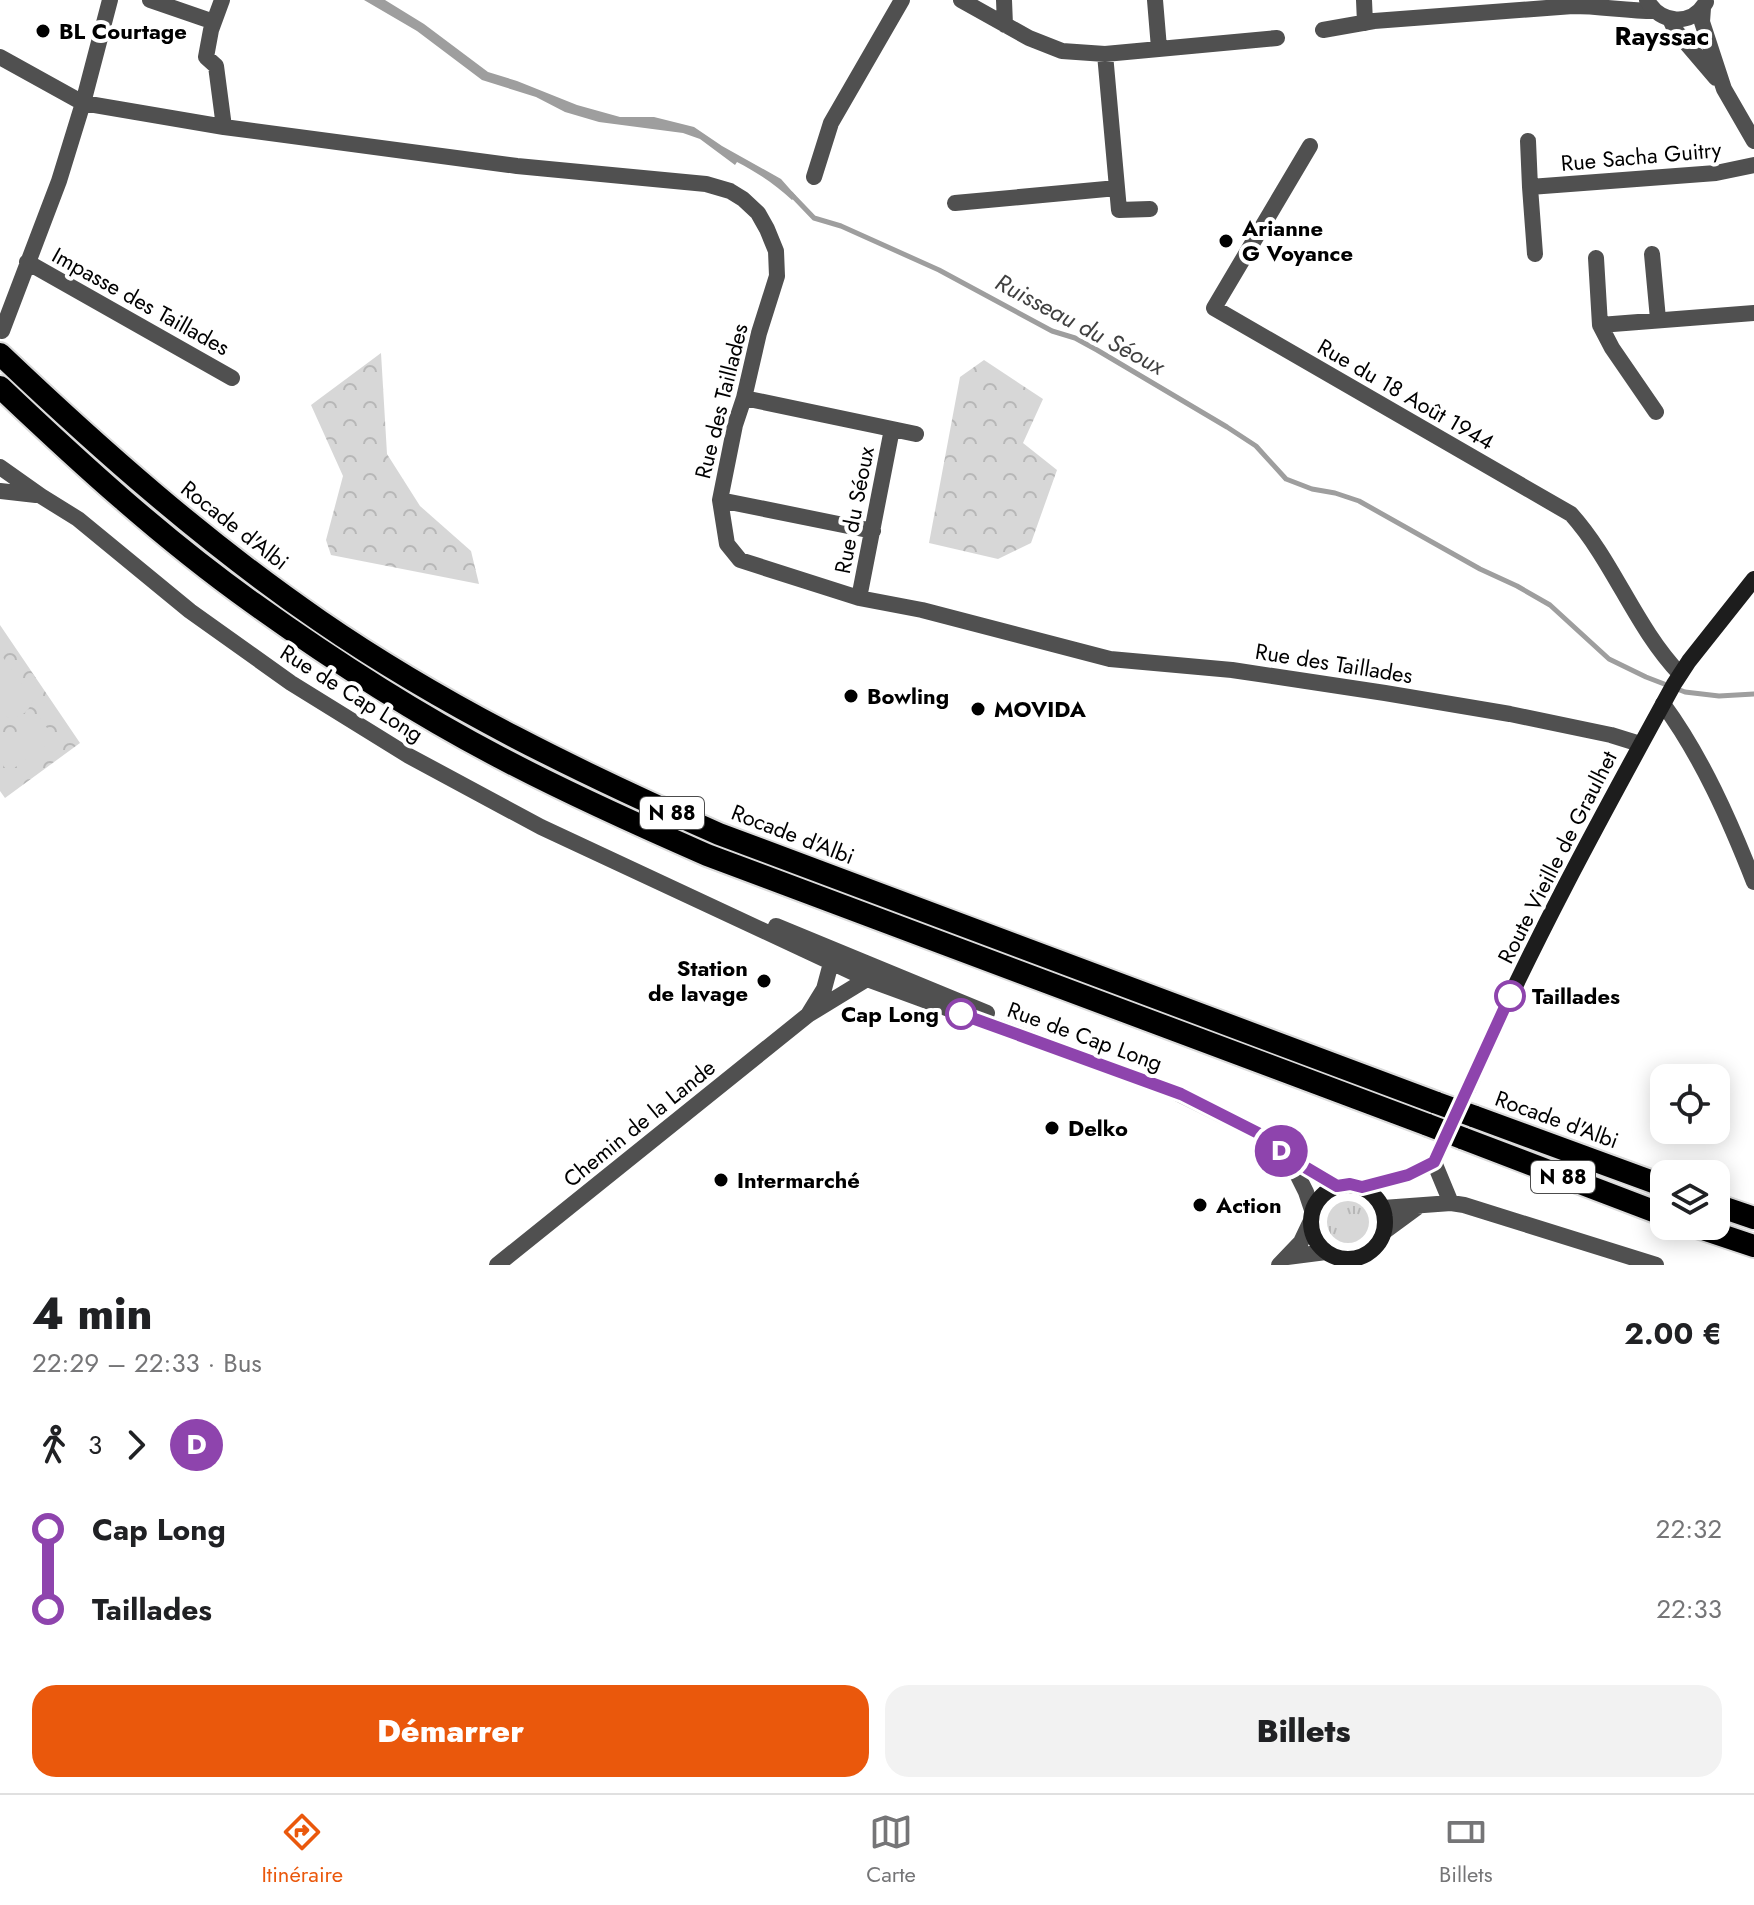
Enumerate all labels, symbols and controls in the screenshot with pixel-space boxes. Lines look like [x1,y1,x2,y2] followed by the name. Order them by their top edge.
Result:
[59,15,187,47] place label: BL Courtage
[1615,17,1709,55] district label: Rayssac
[34,22,52,40] marker: BL Courtage
[1559,133,1723,179] street label: Rue Sacha Guitry
[1241,212,1353,269] place label: Arianne G Voyance
[1217,232,1235,250] marker: Arianne G Voyance
[46,239,236,363] street label: Impasse des Taillades
[989,265,1172,384] water label: Ruisseau du Séoux
[686,320,756,482] street label: Rue des Taillades
[1312,330,1500,458] street label: Rue du 18 Août 1944
[826,443,882,576] street label: Rue du Séoux
[174,473,296,577] street label: Rocade d'Albi
[1253,635,1415,691] street label: Rue des Taillades
[274,636,430,750] street label: Rue de Cap Long
[867,680,949,712] place label: Bowling
[842,687,860,705] marker: Bowling
[994,693,1087,725] place label: MOVIDA
[969,700,987,718] marker: MOVIDA
[1489,744,1625,969] street label: Route Vieille de Graulhet
[727,796,859,872] street label: Rocade d'Albi
[640,797,704,829] road number: N 88
[648,952,748,1009] place label: Station de lavage
[755,972,773,990] marker: Station de lavage
[1532,980,1620,1012] place label: Taillades
[1495,981,1525,1011] marker: Taillades
[1003,993,1167,1079] street label: Rue de Cap Long
[841,998,939,1030] place label: Cap Long
[946,999,976,1029] marker: Cap Long
[556,1052,722,1194] street label: Chemin de la Lande
[1650,1064,1730,1240] map controls
[1650,1064,1730,1144] button: locate
[1491,1082,1623,1156] street label: Rocade d'Albi
[1068,1112,1128,1144] place label: Delko
[1043,1119,1061,1137] marker: Delko
[1255,1125,1307,1177] line badge: D
[1271,1130,1291,1171] text: D
[1650,1160,1730,1240] button: layers
[1531,1161,1595,1193] road number: N 88
[737,1164,860,1196] place label: Intermarché
[712,1171,730,1189] marker: Intermarché
[1215,1189,1282,1221] place label: Action
[1191,1196,1209,1214] marker: Action
[32,1282,152,1346] text: 4 min
[1624,1312,1722,1355] text: 2.00 €
[32,1344,262,1382] text: 22:29 – 22:33 · Bus
[32,1423,76,1467] icon: walk
[114,1423,158,1467] icon: forward
[186,1424,207,1465] text: D
[88,1426,102,1464] text: 3
[92,1508,226,1551] text: Cap Long
[1656,1510,1722,1548] text: 22:32
[92,1588,212,1631] text: Taillades
[1656,1590,1722,1628] text: 22:33
[32,1685,869,1777] button: Démarrer
[885,1685,1722,1777] button: Billets
[261,1810,343,1890] tab: Itinéraire
[866,1810,916,1890] tab: Carte
[1439,1810,1493,1890] tab: Billets

